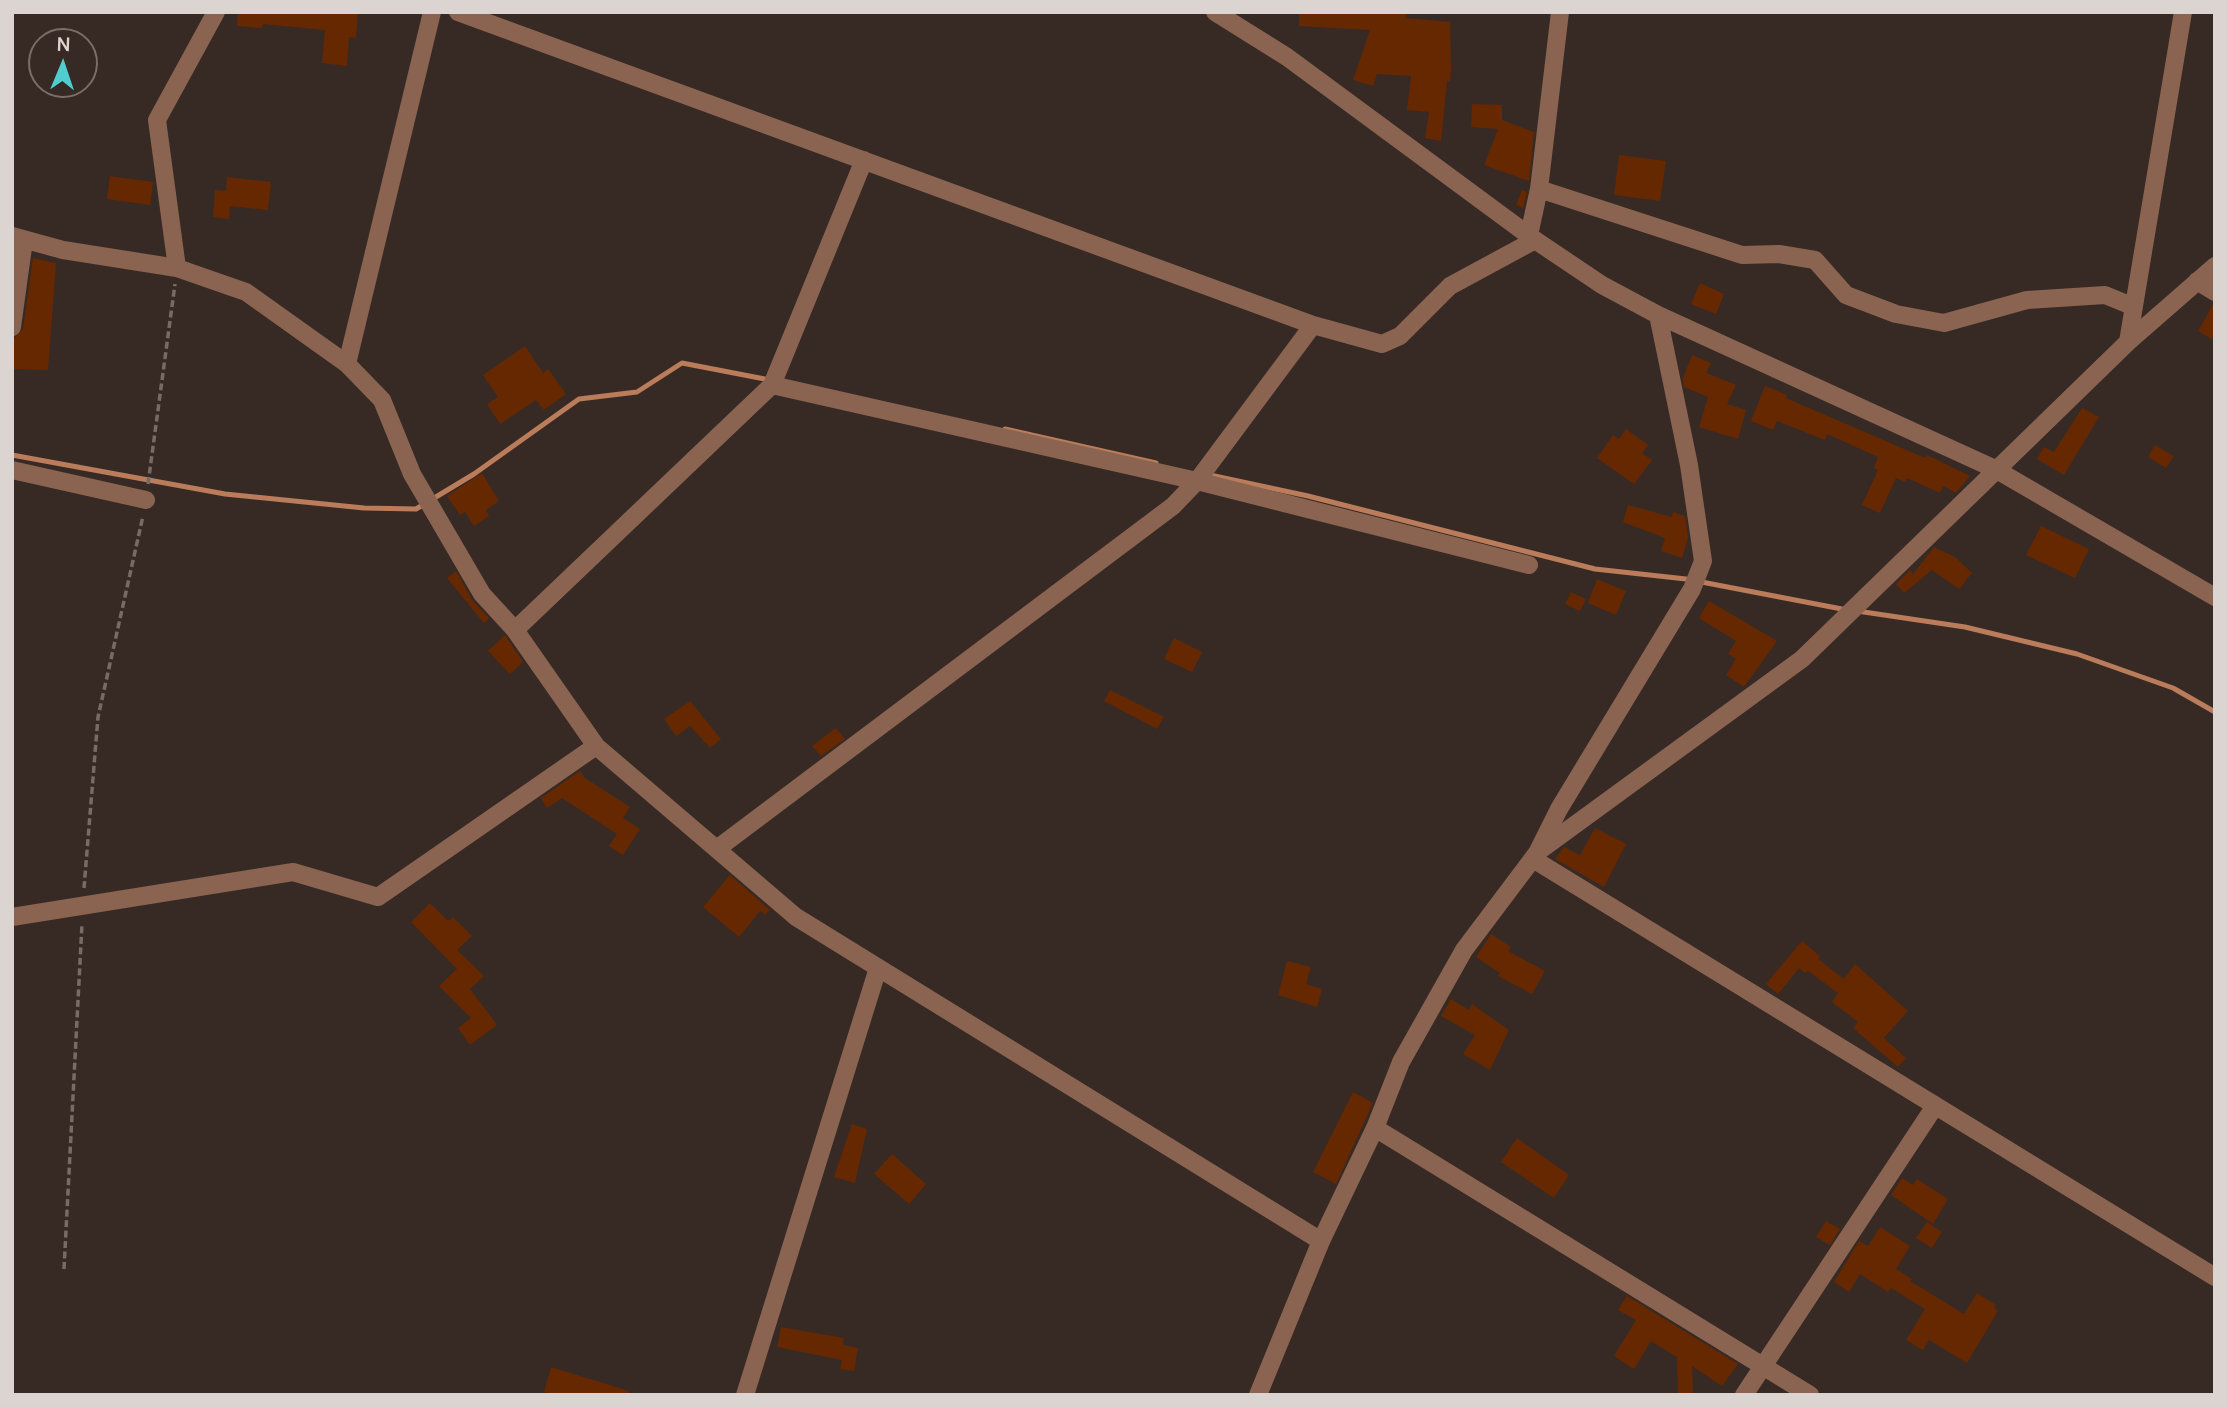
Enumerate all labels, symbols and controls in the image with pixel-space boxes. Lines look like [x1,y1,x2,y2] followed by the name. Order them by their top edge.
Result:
[28,28,98,98] north arrow
[56,31,71,57] text: N

